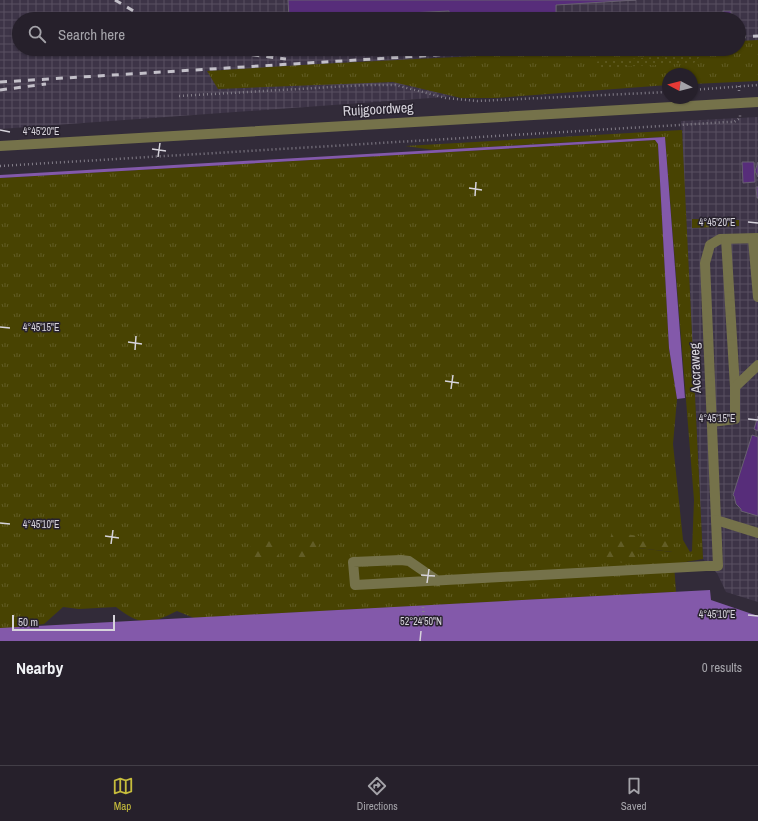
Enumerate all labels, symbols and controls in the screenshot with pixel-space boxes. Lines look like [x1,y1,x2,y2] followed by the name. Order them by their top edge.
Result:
[12,12,746,56] search box
[26,23,48,45] icon: search
[58,24,125,45] text: Search here
[662,68,698,104] north arrow
[342,98,414,120] street label: Ruijgoordweg
[23,125,59,138] text: 4°45'20"E
[699,216,735,229] text: 4°45'20"E
[23,321,59,334] text: 4°45'15"E
[685,342,705,395] street label: Accraweg
[699,412,735,425] text: 4°45'15"E
[23,518,59,531] text: 4°45'10"E
[699,608,735,621] text: 4°45'10"E
[12,613,115,632] scale bar
[18,615,38,629] text: 50 m
[400,615,442,628] text: 52°24'50"N
[16,656,63,679] text: Nearby
[702,659,742,676] text: 0 results
[112,775,134,813] tab: Map
[357,775,398,813] tab: Directions
[621,775,646,813] tab: Saved

